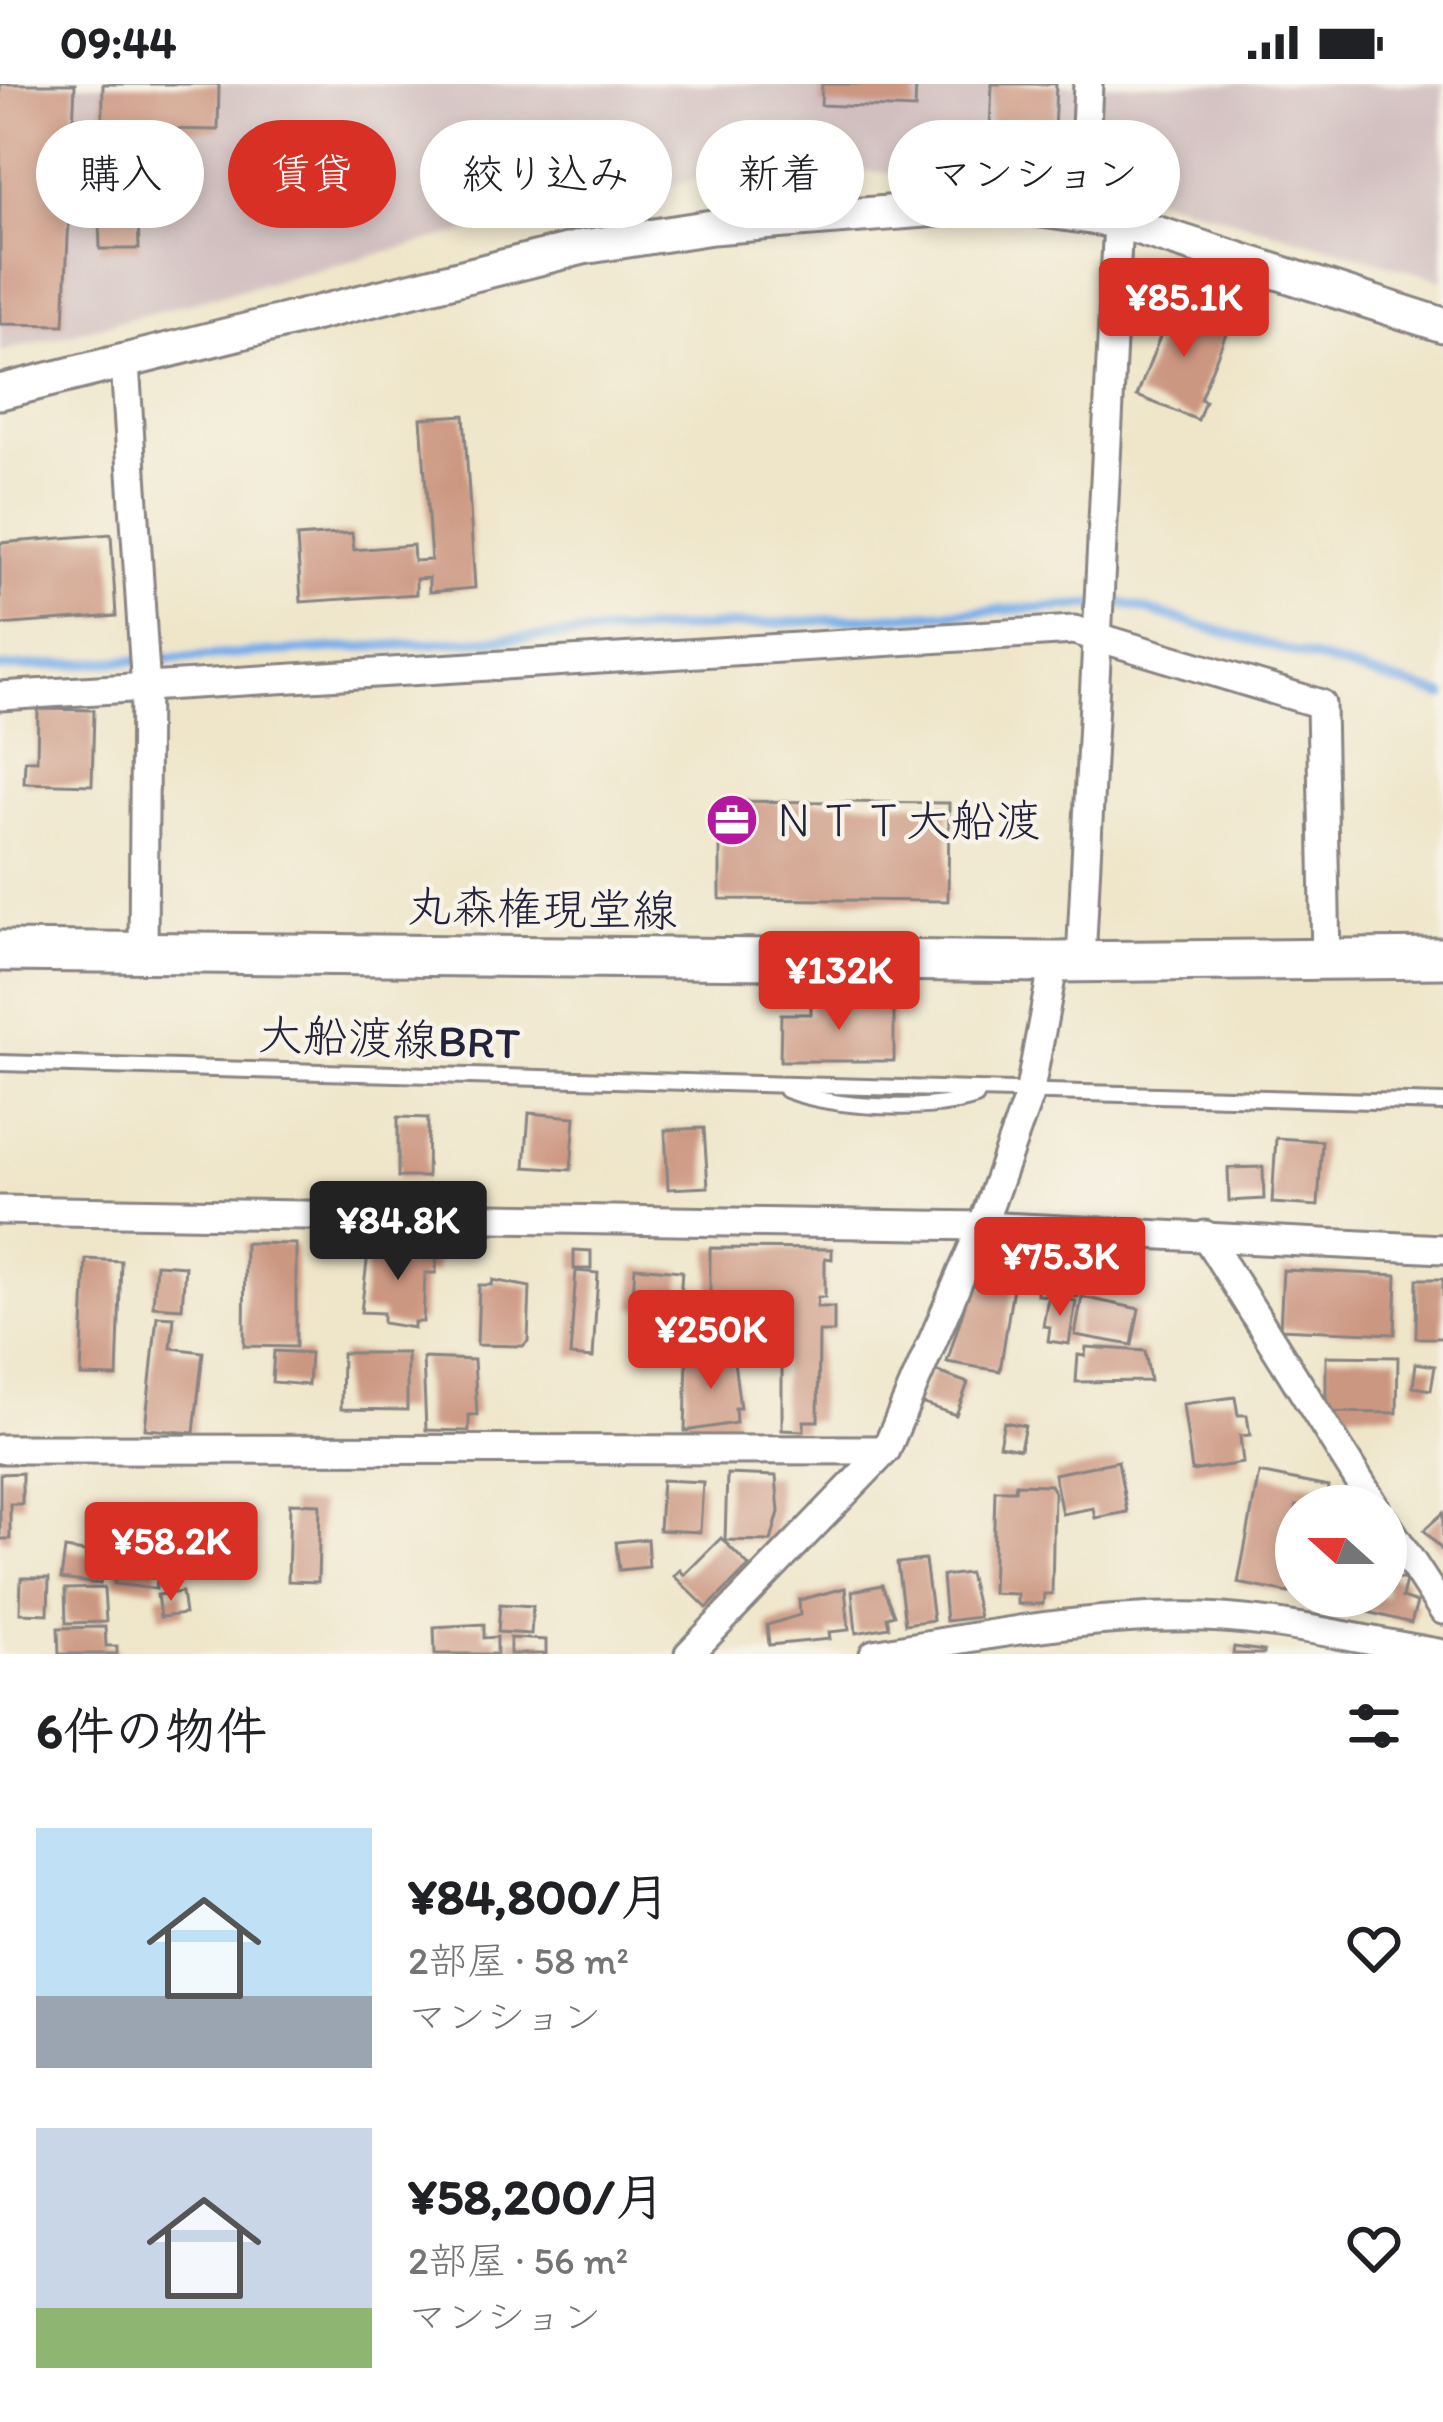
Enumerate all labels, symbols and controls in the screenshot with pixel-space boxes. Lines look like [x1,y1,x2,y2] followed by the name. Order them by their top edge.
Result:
[60,15,176,69] text: 09:44
[36,120,204,228] chip: 購入
[228,120,396,228] chip: 賃貸
[420,120,672,228] chip: 絞り込み
[696,120,864,228] chip: 新着
[888,120,1180,228] chip: マンション
[1086,258,1282,360] pin: ¥85.1K
[1126,273,1242,320] text: ¥85.1K
[704,792,760,848] office icon: ＮＴＴ大船渡
[771,793,1041,847] place label: ＮＴＴ大船渡
[407,879,677,937] street label: 丸森権現堂線
[755,931,923,1033] pin: ¥132K
[786,946,892,993] text: ¥132K
[257,1006,521,1070] street label: 大船渡線BRT
[300,1181,496,1283] pin: ¥84.8K
[337,1196,459,1243] text: ¥84.8K
[962,1217,1158,1319] pin: ¥75.3K
[1001,1232,1119,1279] text: ¥75.3K
[627,1290,795,1392] pin: ¥250K
[655,1305,767,1352] text: ¥250K
[1275,1485,1407,1617] north arrow
[1275,1485,1407,1617] map controls
[73,1502,269,1604] pin: ¥58.2K
[112,1517,230,1564] text: ¥58.2K
[1341,1693,1407,1759] icon: filters
[36,1700,267,1761] text: 6件の物件
[408,1866,671,1927] text: ¥84,800/月
[132,1876,276,2020] icon: home
[1341,1915,1407,1981] icon: heart
[408,1937,629,1984] text: 2部屋 · 58 m²
[408,1993,601,2040] text: マンション
[408,2166,666,2227] text: ¥58,200/月
[132,2176,276,2320] icon: home
[1341,2215,1407,2281] icon: heart
[408,2237,628,2284] text: 2部屋 · 56 m²
[408,2293,601,2340] text: マンション

